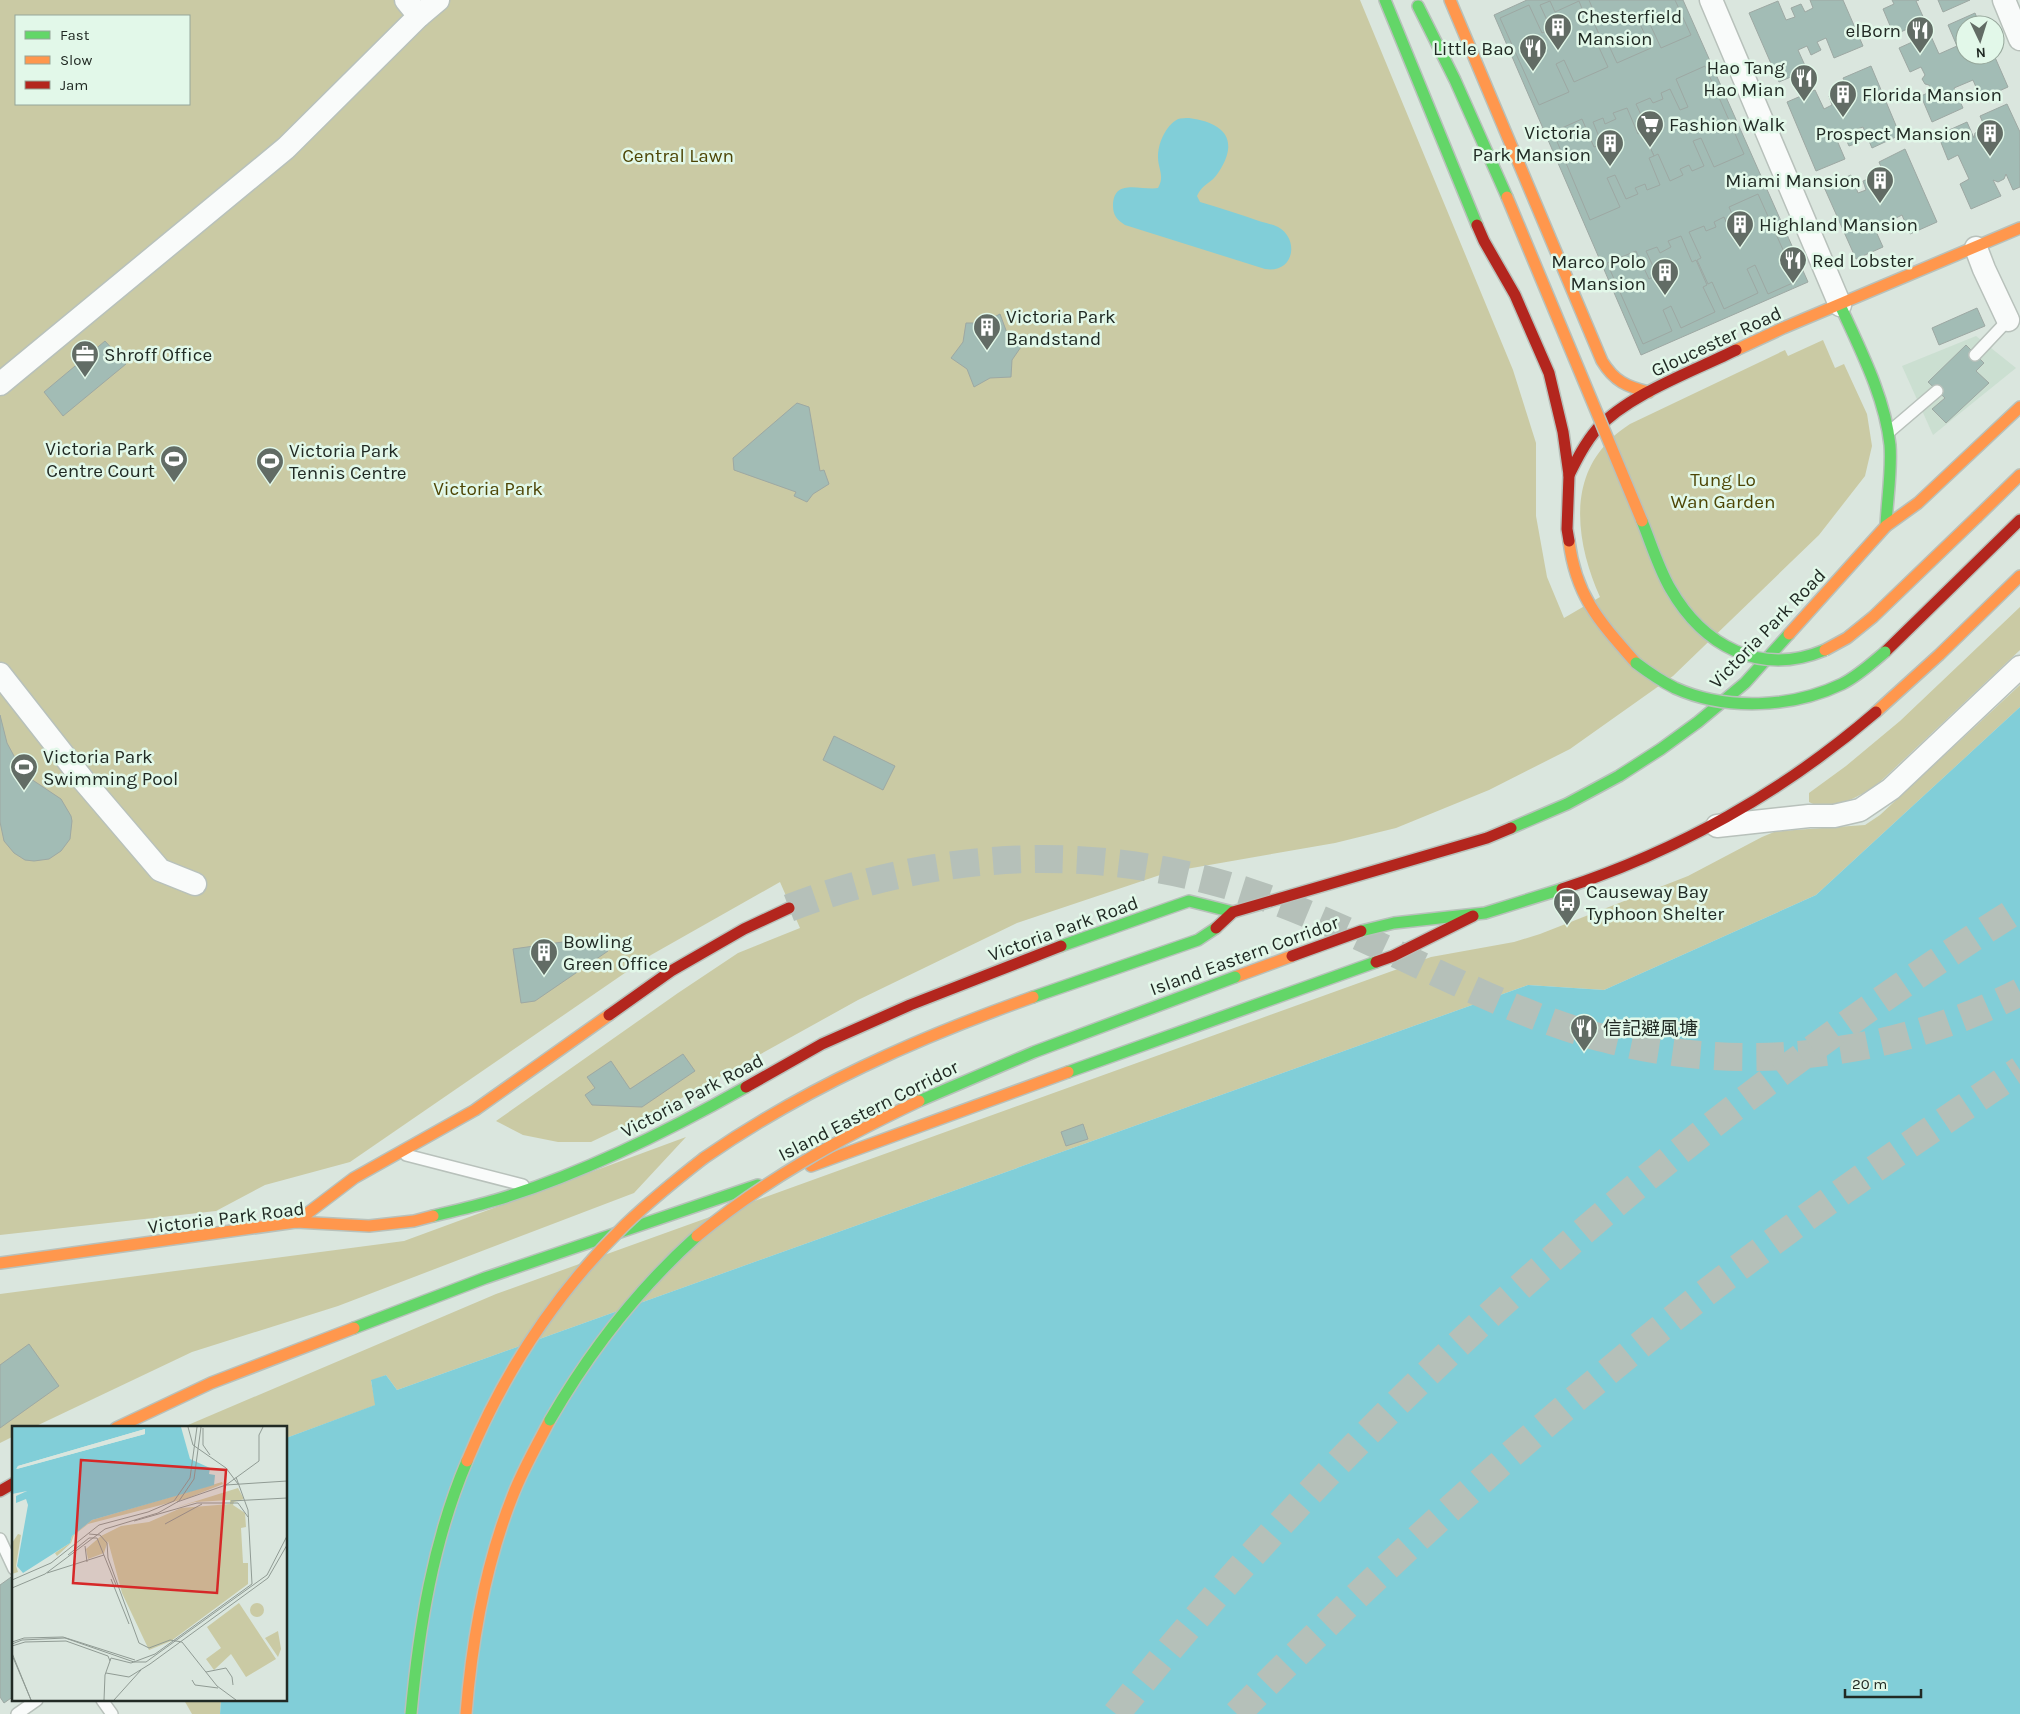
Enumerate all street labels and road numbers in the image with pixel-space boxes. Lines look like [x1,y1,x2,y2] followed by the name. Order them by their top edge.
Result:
[1648,302,1785,382] street label: Gloucester Road
[1705,564,1831,693] street label: Victoria Park Road
[985,892,1141,966] street label: Victoria Park Road
[1147,912,1342,1000] street label: Island Eastern Corridor
[618,1049,767,1143] street label: Victoria Park Road
[775,1056,962,1166] street label: Island Eastern Corridor
[146,1197,306,1239] street label: Victoria Park Road

